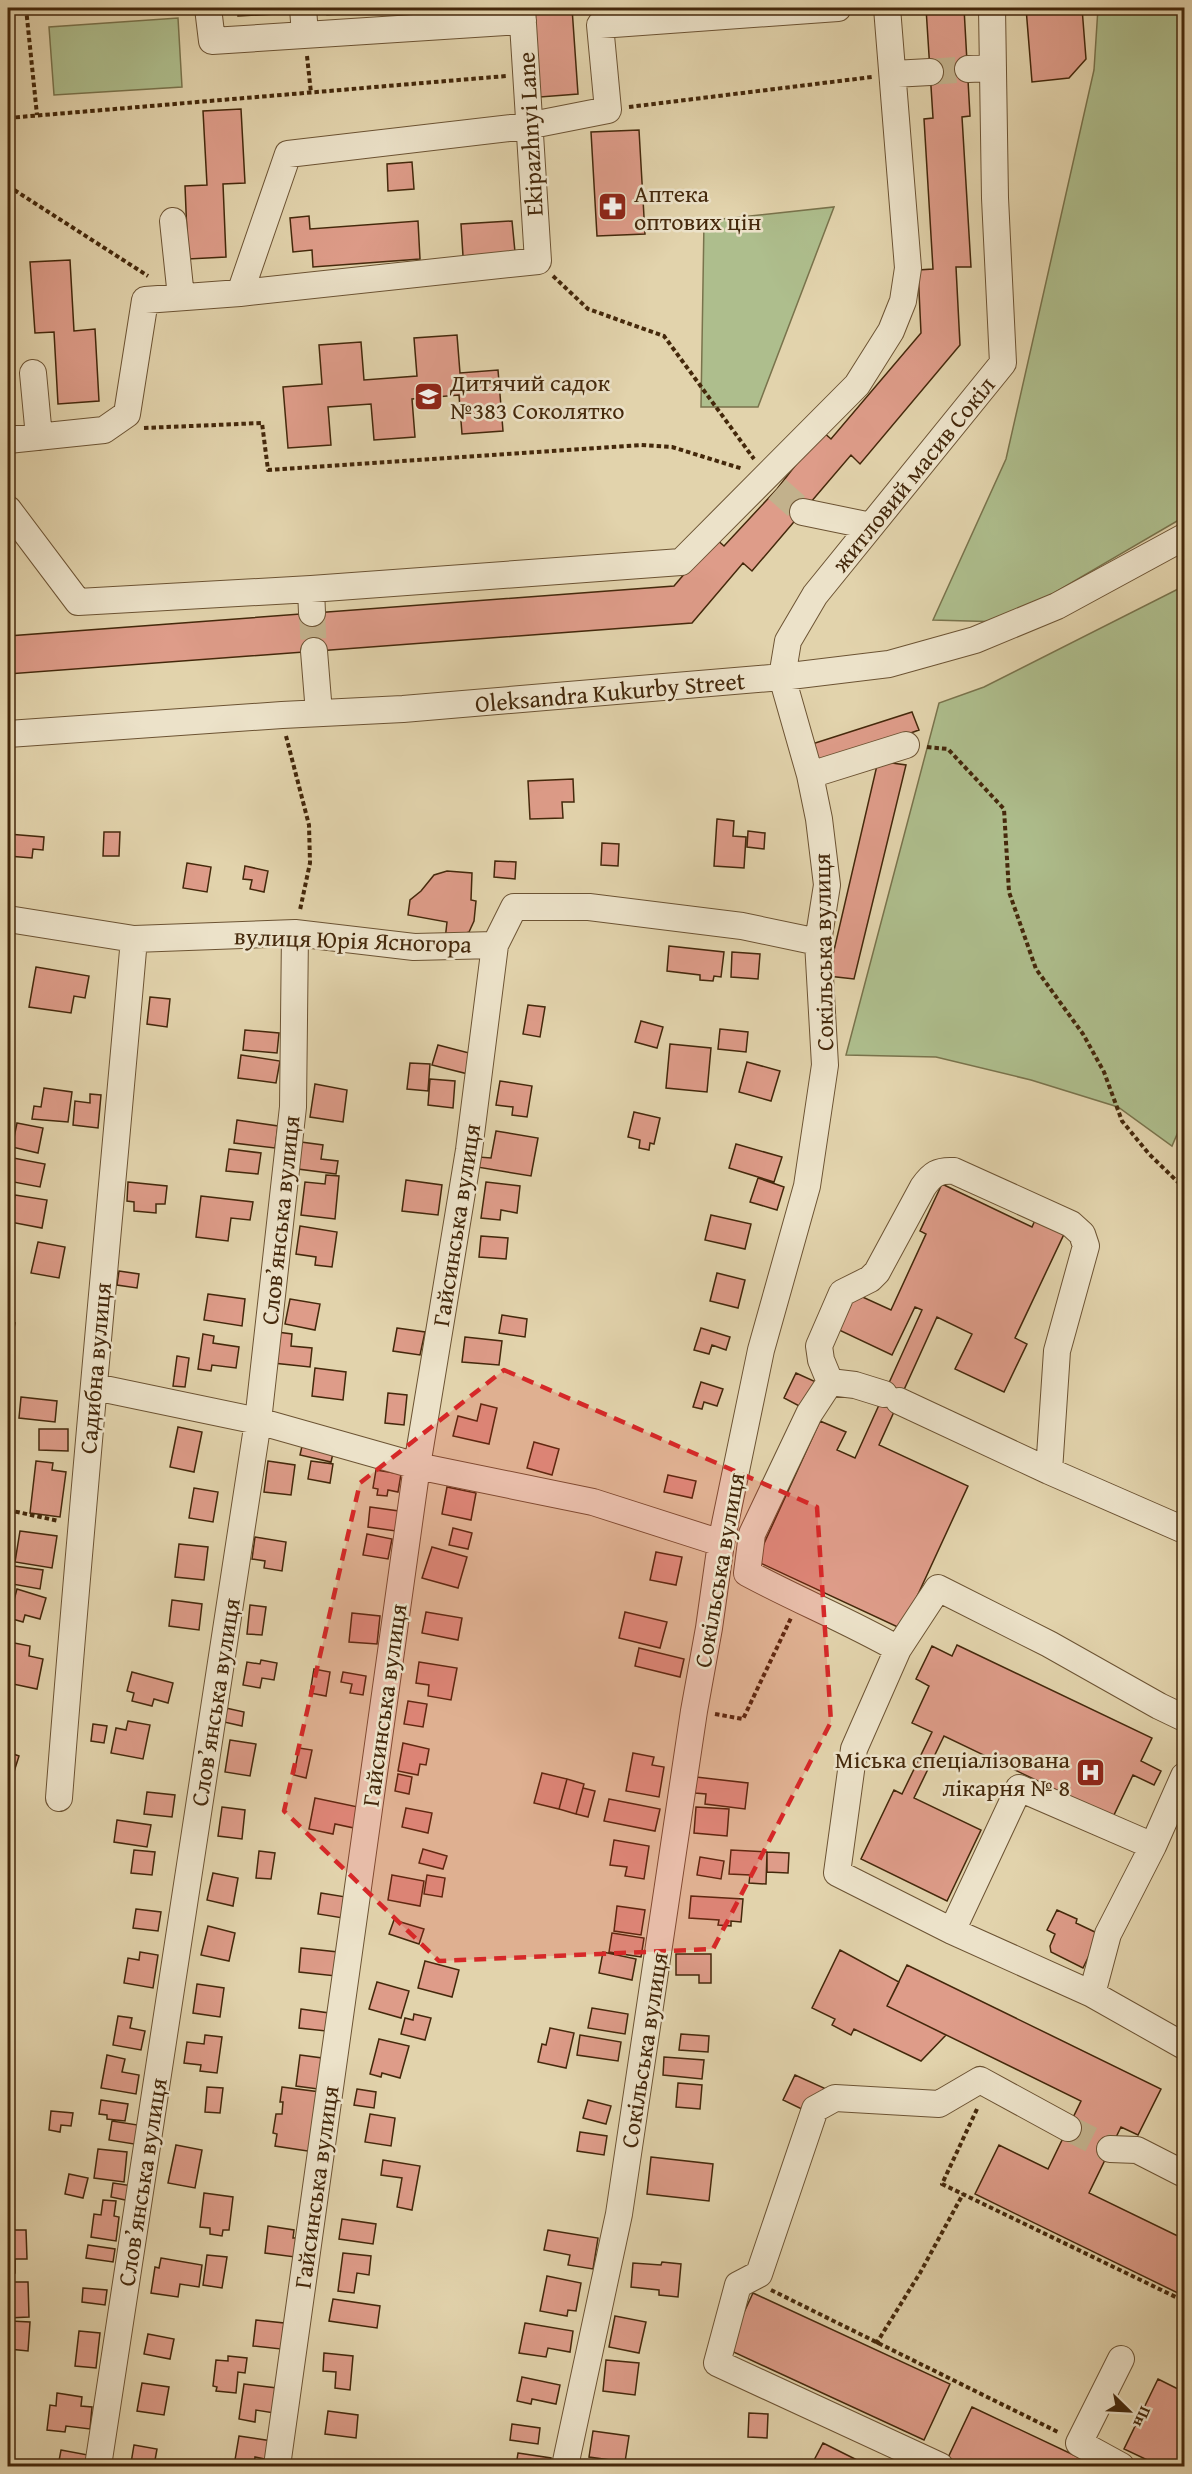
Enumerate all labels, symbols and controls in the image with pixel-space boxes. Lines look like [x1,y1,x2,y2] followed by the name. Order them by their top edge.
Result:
[508,51,552,217] street label: Ekipazhnyi Lane
[634,176,761,239] place label: Аптека оптових цін
[597,191,629,223] pharmacy icon: Аптека оптових цін
[449,365,624,428] place label: Дитячий садок №383 Соколятко
[823,369,1003,579] street label: житловий масив Сокіл
[413,380,445,412] school or university icon: Дитячий садок №383 Соколятко
[474,663,747,721] street label: Oleksandra Kukurby Street
[804,853,842,1051] street label: Сокільська вулиця
[234,918,473,962] street label: вулиця Юрія Ясногора
[252,1114,308,1326] street label: Словʼянська вулиця
[423,1121,489,1329] street label: Гайсинська вулиця
[70,1281,120,1455] street label: Садибна вулиця
[685,1470,753,1670] street label: Сокільська вулиця
[181,1595,249,1809] street label: Словʼянська вулиця
[352,1601,416,1809] street label: Гайсинська вулиця
[835,1742,1071,1805] place label: Міська спеціалізована лікарня № 8
[1075,1757,1107,1789] hospital icon: Міська спеціалізована лікарня № 8
[611,1950,677,2150] street label: Сокільська вулиця
[108,2075,176,2289] street label: Словʼянська вулиця
[284,2083,348,2291] street label: Гайсинська вулиця
[1099,2381,1159,2441] north arrow
[1127,2403,1158,2432] text: Пн

